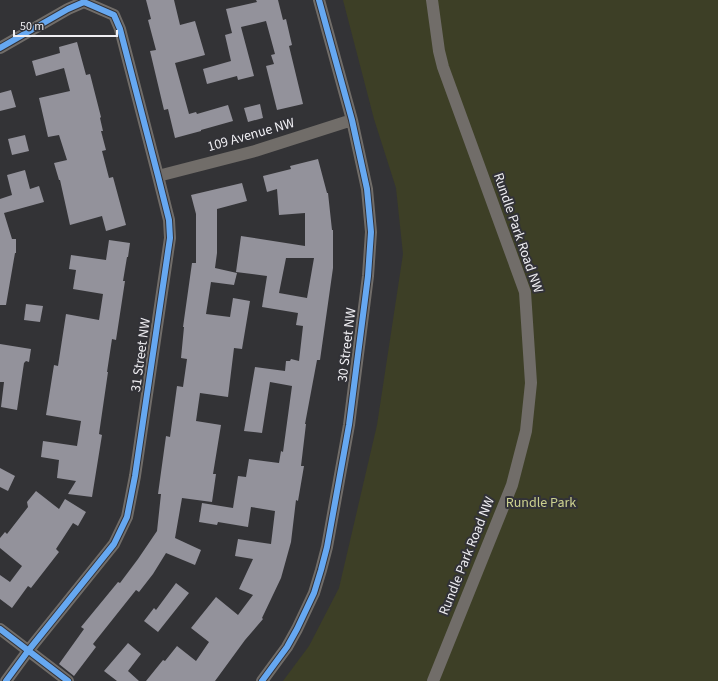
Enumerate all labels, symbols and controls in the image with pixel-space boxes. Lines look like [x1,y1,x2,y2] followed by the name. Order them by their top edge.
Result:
[14,12,117,38] scale bar
[20,18,44,35] text: 50 m
[205,113,297,157] street label: 109 Avenue NW
[488,170,548,296] street label: Rundle Park Road NW
[333,307,361,383] street label: 30 Street NW
[126,317,156,393] street label: 31 Street NW
[506,493,576,513] park label: Rundle Park
[434,494,500,618] street label: Rundle Park Road NW

